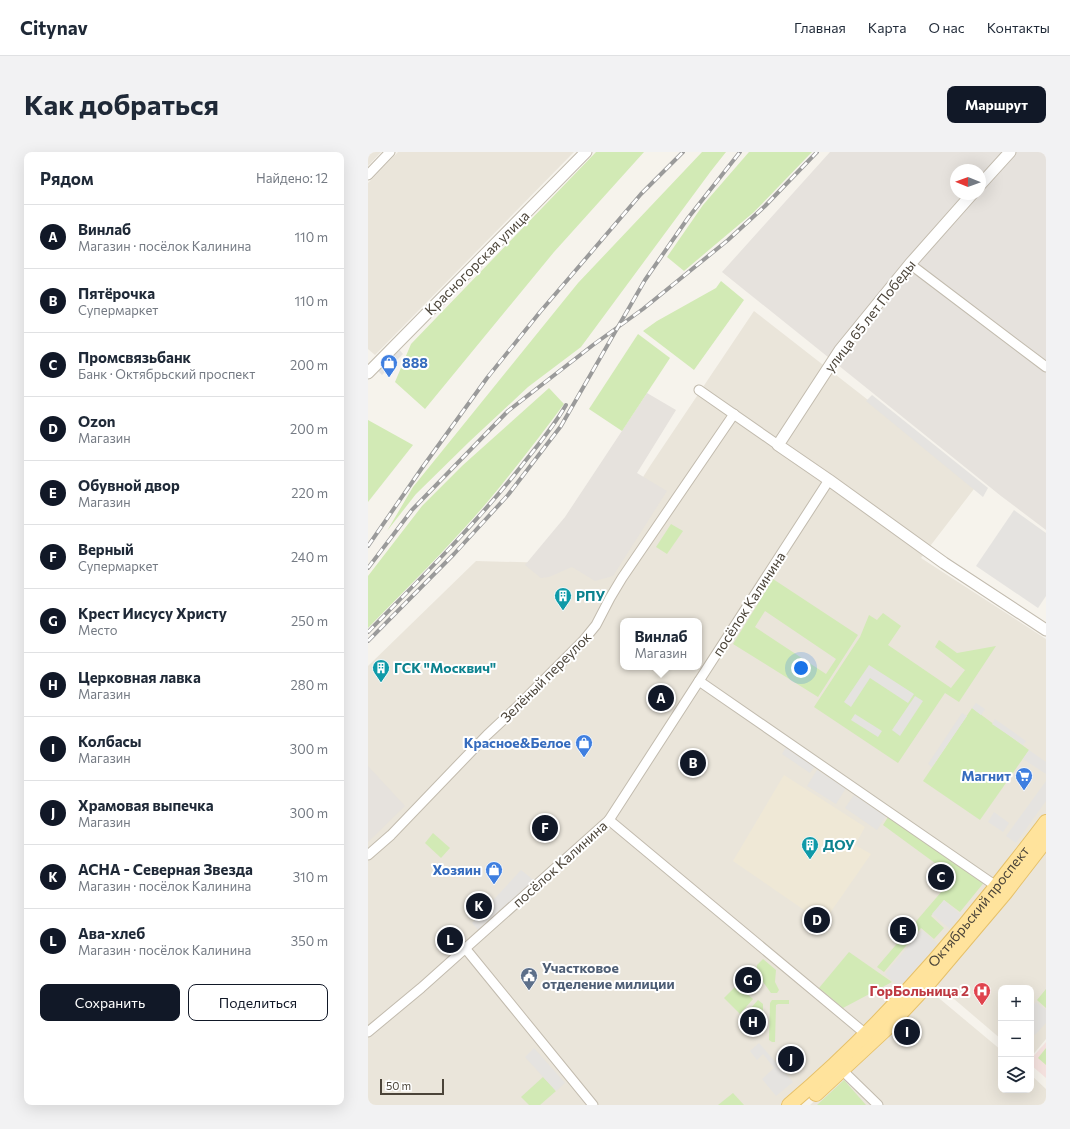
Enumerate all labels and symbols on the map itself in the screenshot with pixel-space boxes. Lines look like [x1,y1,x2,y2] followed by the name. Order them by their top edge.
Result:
[950,164,986,200] north arrow
[421,207,532,318] street label: Красногорская улица
[820,256,919,375] street label: улица 65 лет Победы
[379,353,399,378] shop icon: 888
[402,354,428,371] place label: 888
[708,548,789,659] street label: посёлок Калинина
[553,586,573,611] building icon: РПУ
[576,587,606,604] place label: РПУ
[497,627,595,726] street label: Зелёный переулок
[371,658,391,683] building icon: ГСК "Москвич"
[791,658,811,678] your location
[394,659,496,676] place label: ГСК "Москвич"
[648,683,674,713] pin: A
[574,733,594,758] shop icon: Красное&Белое
[464,734,571,751] place label: Красное&Белое
[680,748,706,778] pin: B
[1014,766,1034,791] supermarket icon: Магнит
[961,767,1011,784] place label: Магнит
[532,813,558,843] pin: F
[509,817,610,911] street label: посёлок Калинина
[800,835,820,860] building icon: ДОУ
[823,836,855,853] place label: ДОУ
[924,842,1033,970] street label: Октябрьский проспект
[484,860,504,885] shop icon: Хозяин
[432,861,481,878] place label: Хозяин
[928,862,954,892] pin: C
[466,891,492,921] pin: K
[804,905,830,935] pin: D
[890,915,916,945] pin: E
[437,925,463,955] pin: L
[542,959,675,992] place label: Участковое отделение милиции
[735,965,761,995] pin: G
[519,966,539,991] public building icon: Участковое отделение милиции
[972,981,992,1006] hospital icon: ГорБольница 2
[869,982,969,999] place label: ГорБольница 2
[740,1007,766,1037] pin: H
[894,1017,920,1047] pin: I
[778,1044,804,1074] pin: J
[380,1077,444,1096] scale bar

